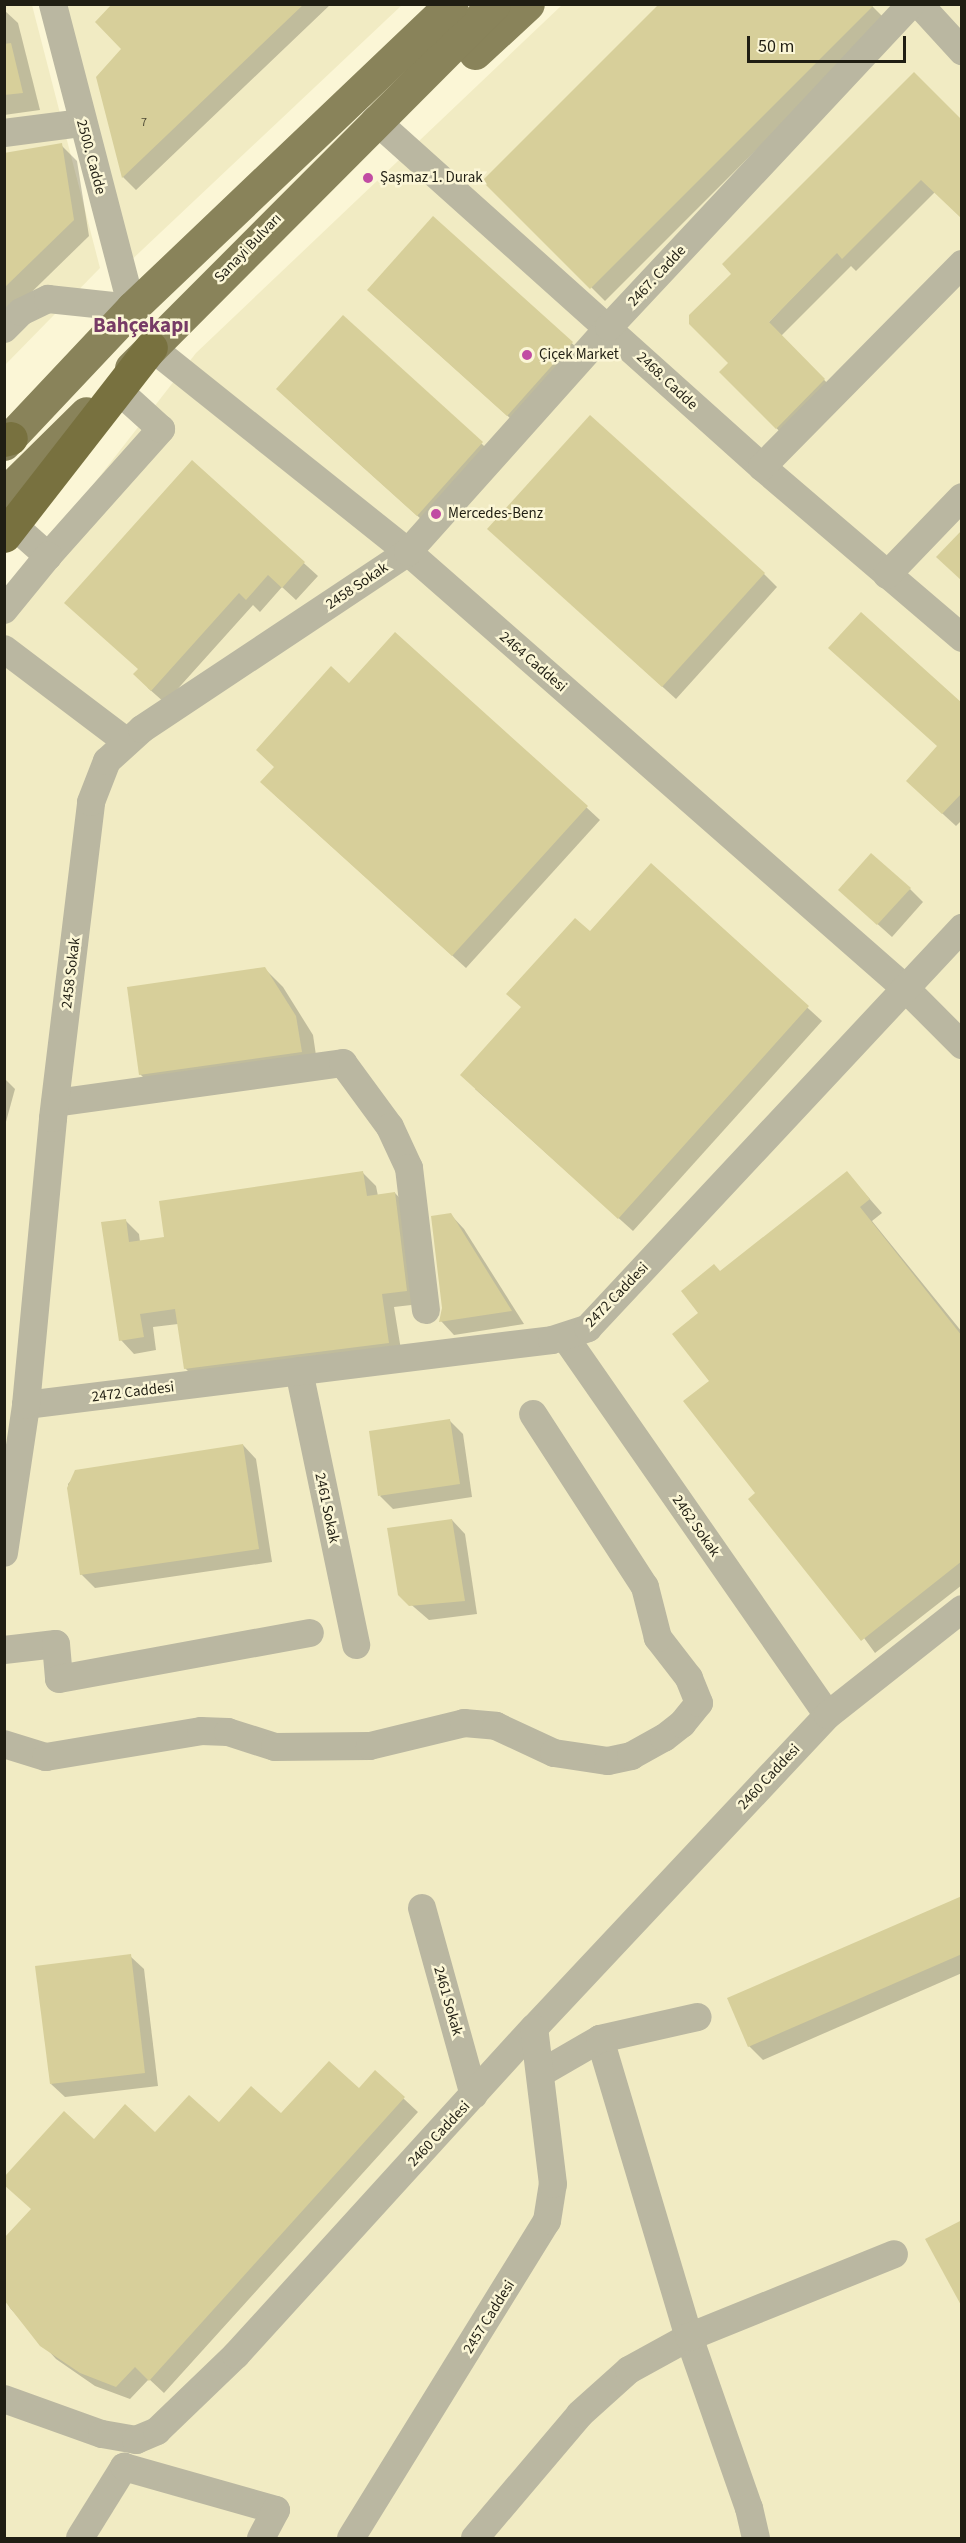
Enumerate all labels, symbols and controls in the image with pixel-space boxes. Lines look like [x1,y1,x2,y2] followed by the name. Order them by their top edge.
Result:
[750,24,909,62] scale bar
[758,34,794,59] text: 50 m
[141,116,147,130] house number: 7
[72,118,110,196] street label: 2500. Cadde
[380,169,483,187] place label: Şaşmaz 1. Durak
[361,171,375,185] marker: Şaşmaz 1. Durak
[211,210,285,286] street label: Sanayi Bulvarı
[624,242,690,310] street label: 2467. Cadde
[93,312,189,338] district label: Bahçekapı
[539,346,619,364] place label: Çiçek Market
[520,348,534,362] marker: Çiçek Market
[633,348,701,414] street label: 2468. Cadde
[448,505,543,523] place label: Mercedes-Benz
[429,507,443,521] marker: Mercedes-Benz
[322,559,392,613] street label: 2458 Sokak
[496,628,570,696] street label: 2464 Caddesi
[58,937,84,1009] street label: 2458 Sokak
[582,1259,652,1331] street label: 2472 Caddesi
[91,1378,175,1406] street label: 2472 Caddesi
[311,1471,343,1545] street label: 2461 Sokak
[668,1492,724,1560] street label: 2462 Sokak
[734,1741,804,1813] street label: 2460 Caddesi
[430,1964,466,2038] street label: 2461 Sokak
[404,2098,474,2170] street label: 2460 Caddesi
[459,2277,519,2357] street label: 2457 Caddesi

